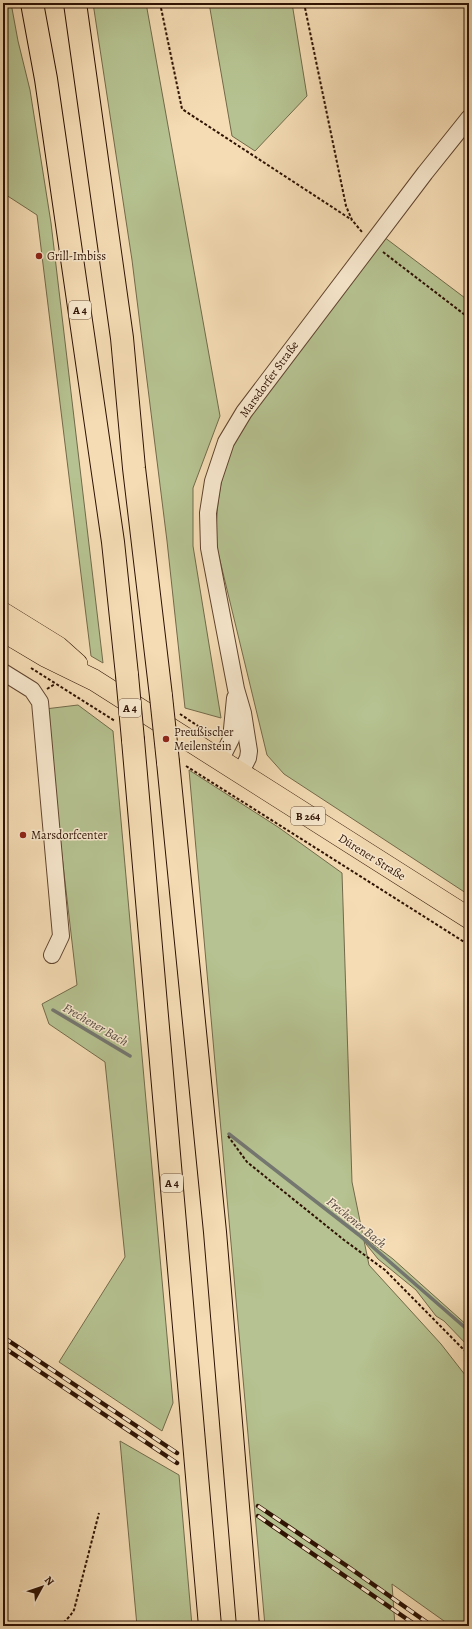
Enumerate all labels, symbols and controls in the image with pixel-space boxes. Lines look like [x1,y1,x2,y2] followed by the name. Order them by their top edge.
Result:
[47,248,106,264] place label: Grill-Imbiss
[34,251,44,261] marker: Grill-Imbiss
[69,301,91,319] road number: A 4
[236,337,302,421] street label: Marsdorfer Straße
[119,699,141,717] road number: A 4
[174,724,234,754] place label: Preußischer Meilenstein
[161,734,171,744] marker: Preußischer Meilenstein
[291,807,325,825] road number: B 264
[31,827,108,843] place label: Marsdorfcenter
[18,830,28,840] marker: Marsdorfcenter
[335,830,409,884] street label: Dürener Straße
[60,999,131,1050] water label: Frechener Bach
[161,1174,183,1192] road number: A 4
[323,1193,390,1252] water label: Frechener Bach
[22,1567,62,1607] north arrow
[41,1573,58,1589] text: N

